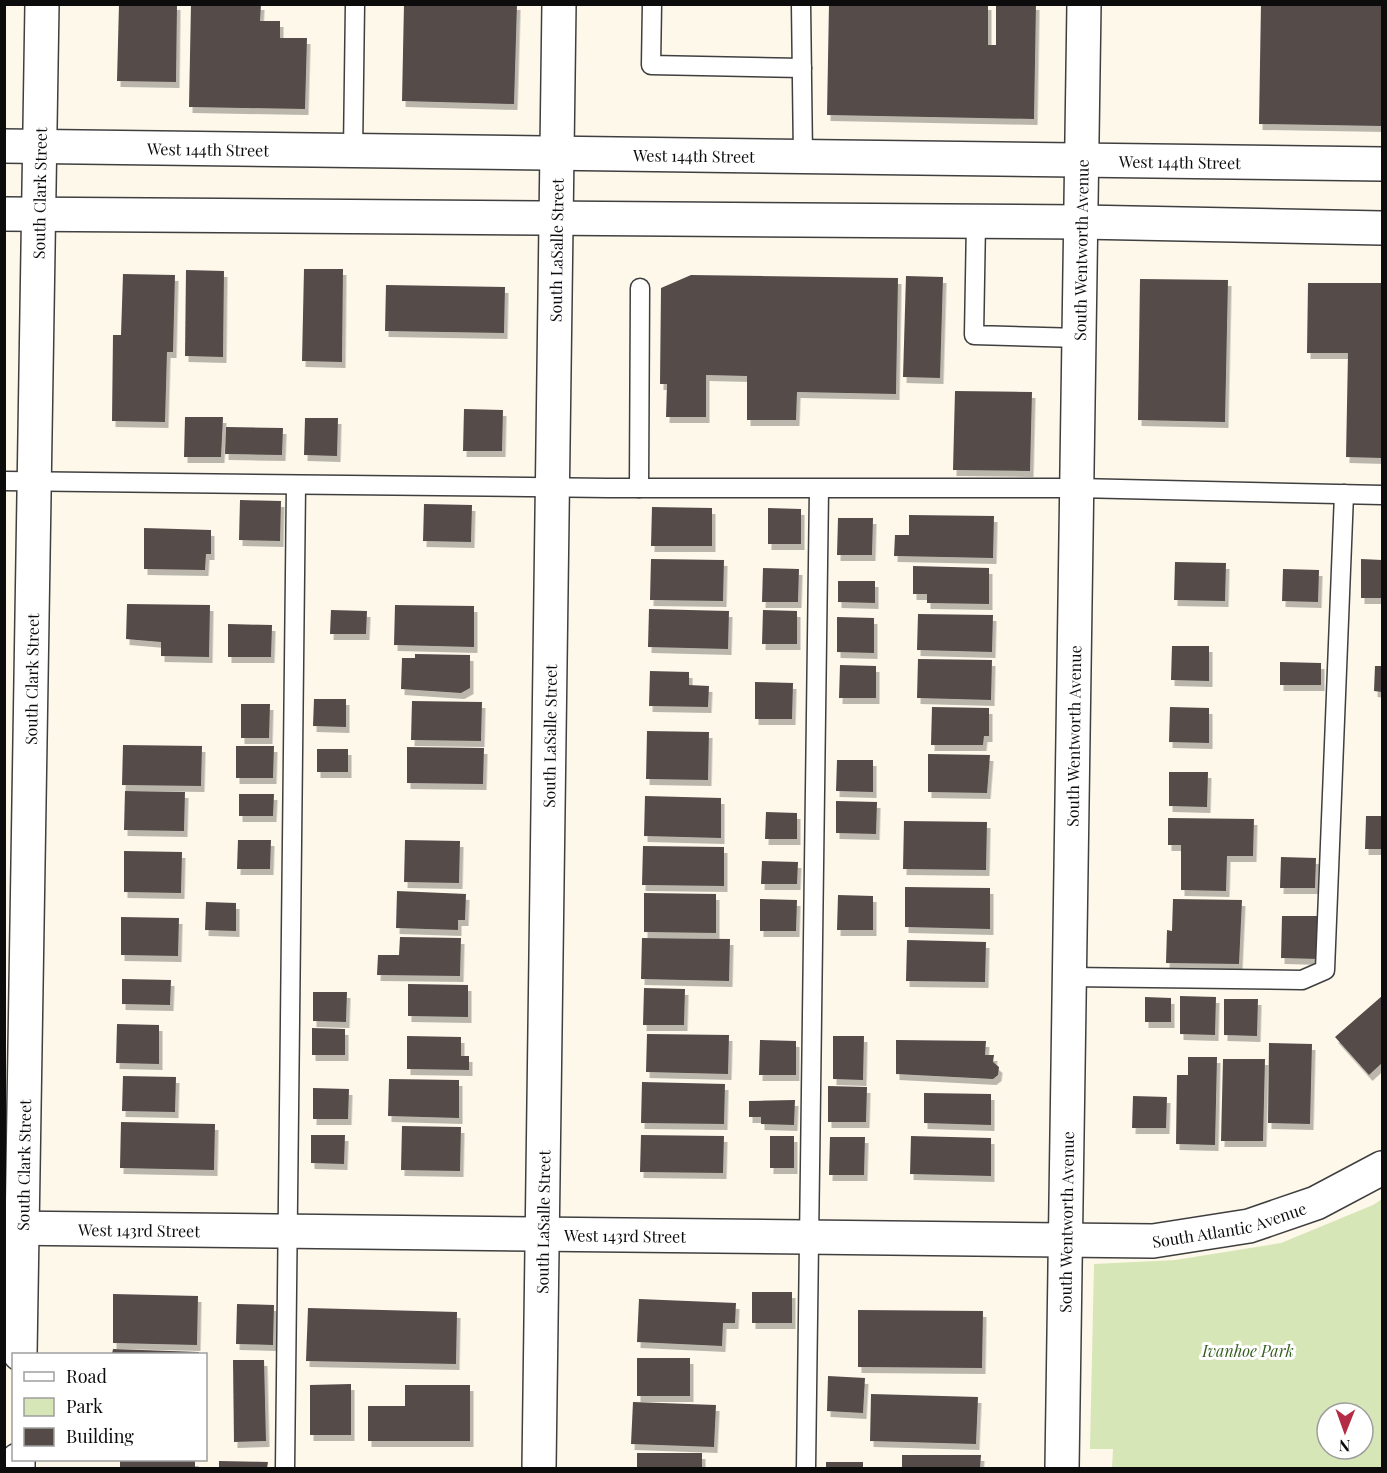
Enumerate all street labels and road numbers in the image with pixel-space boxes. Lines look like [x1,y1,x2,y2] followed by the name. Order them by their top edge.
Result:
[27,127,50,259] street label: South Clark Street
[146,137,269,160] street label: West 144th Street
[632,144,755,166] street label: West 144th Street
[1118,150,1241,173] street label: West 144th Street
[1068,159,1092,341] street label: South Wentworth Avenue
[544,178,567,322] street label: South LaSalle Street
[19,613,43,745] street label: South Clark Street
[1061,645,1085,827] street label: South Wentworth Avenue
[538,664,560,808] street label: South LaSalle Street
[12,1099,35,1231] street label: South Clark Street
[1054,1131,1078,1313] street label: South Wentworth Avenue
[531,1150,554,1294] street label: South LaSalle Street
[1151,1197,1309,1252] street label: South Atlantic Avenue
[77,1218,200,1241] street label: West 143rd Street
[563,1224,686,1246] street label: West 143rd Street

